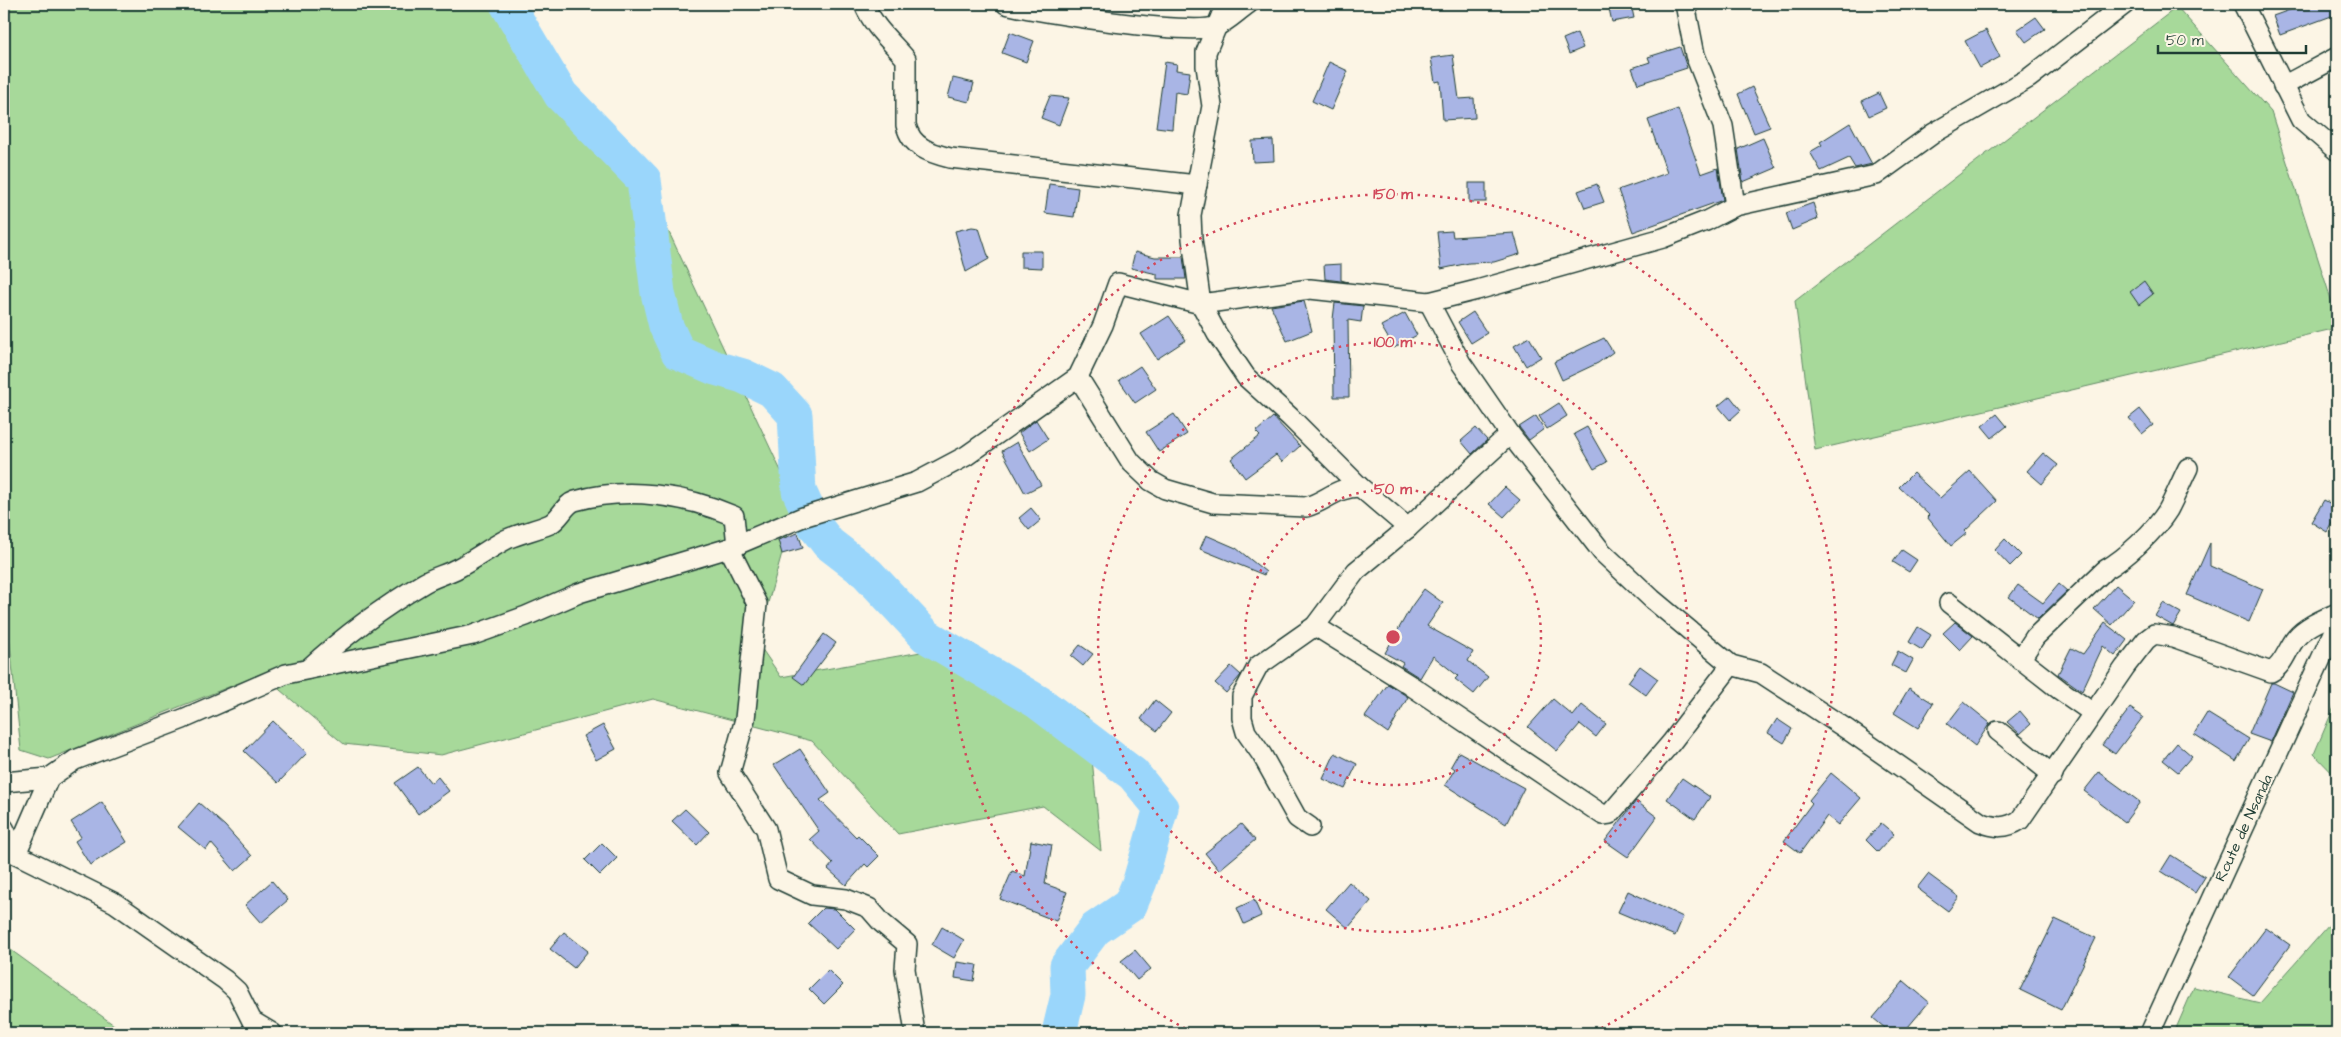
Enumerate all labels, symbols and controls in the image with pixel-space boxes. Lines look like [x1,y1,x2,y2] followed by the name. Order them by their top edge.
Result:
[2158,22,2306,54] scale bar
[2166,30,2204,51] text: 50 m
[1373,184,1413,205] text: 150 m
[1374,332,1413,353] text: 100 m
[1374,479,1412,500] text: 50 m
[1384,628,1402,646] centre of rings
[2210,771,2278,885] street label: Route de Nsanda

